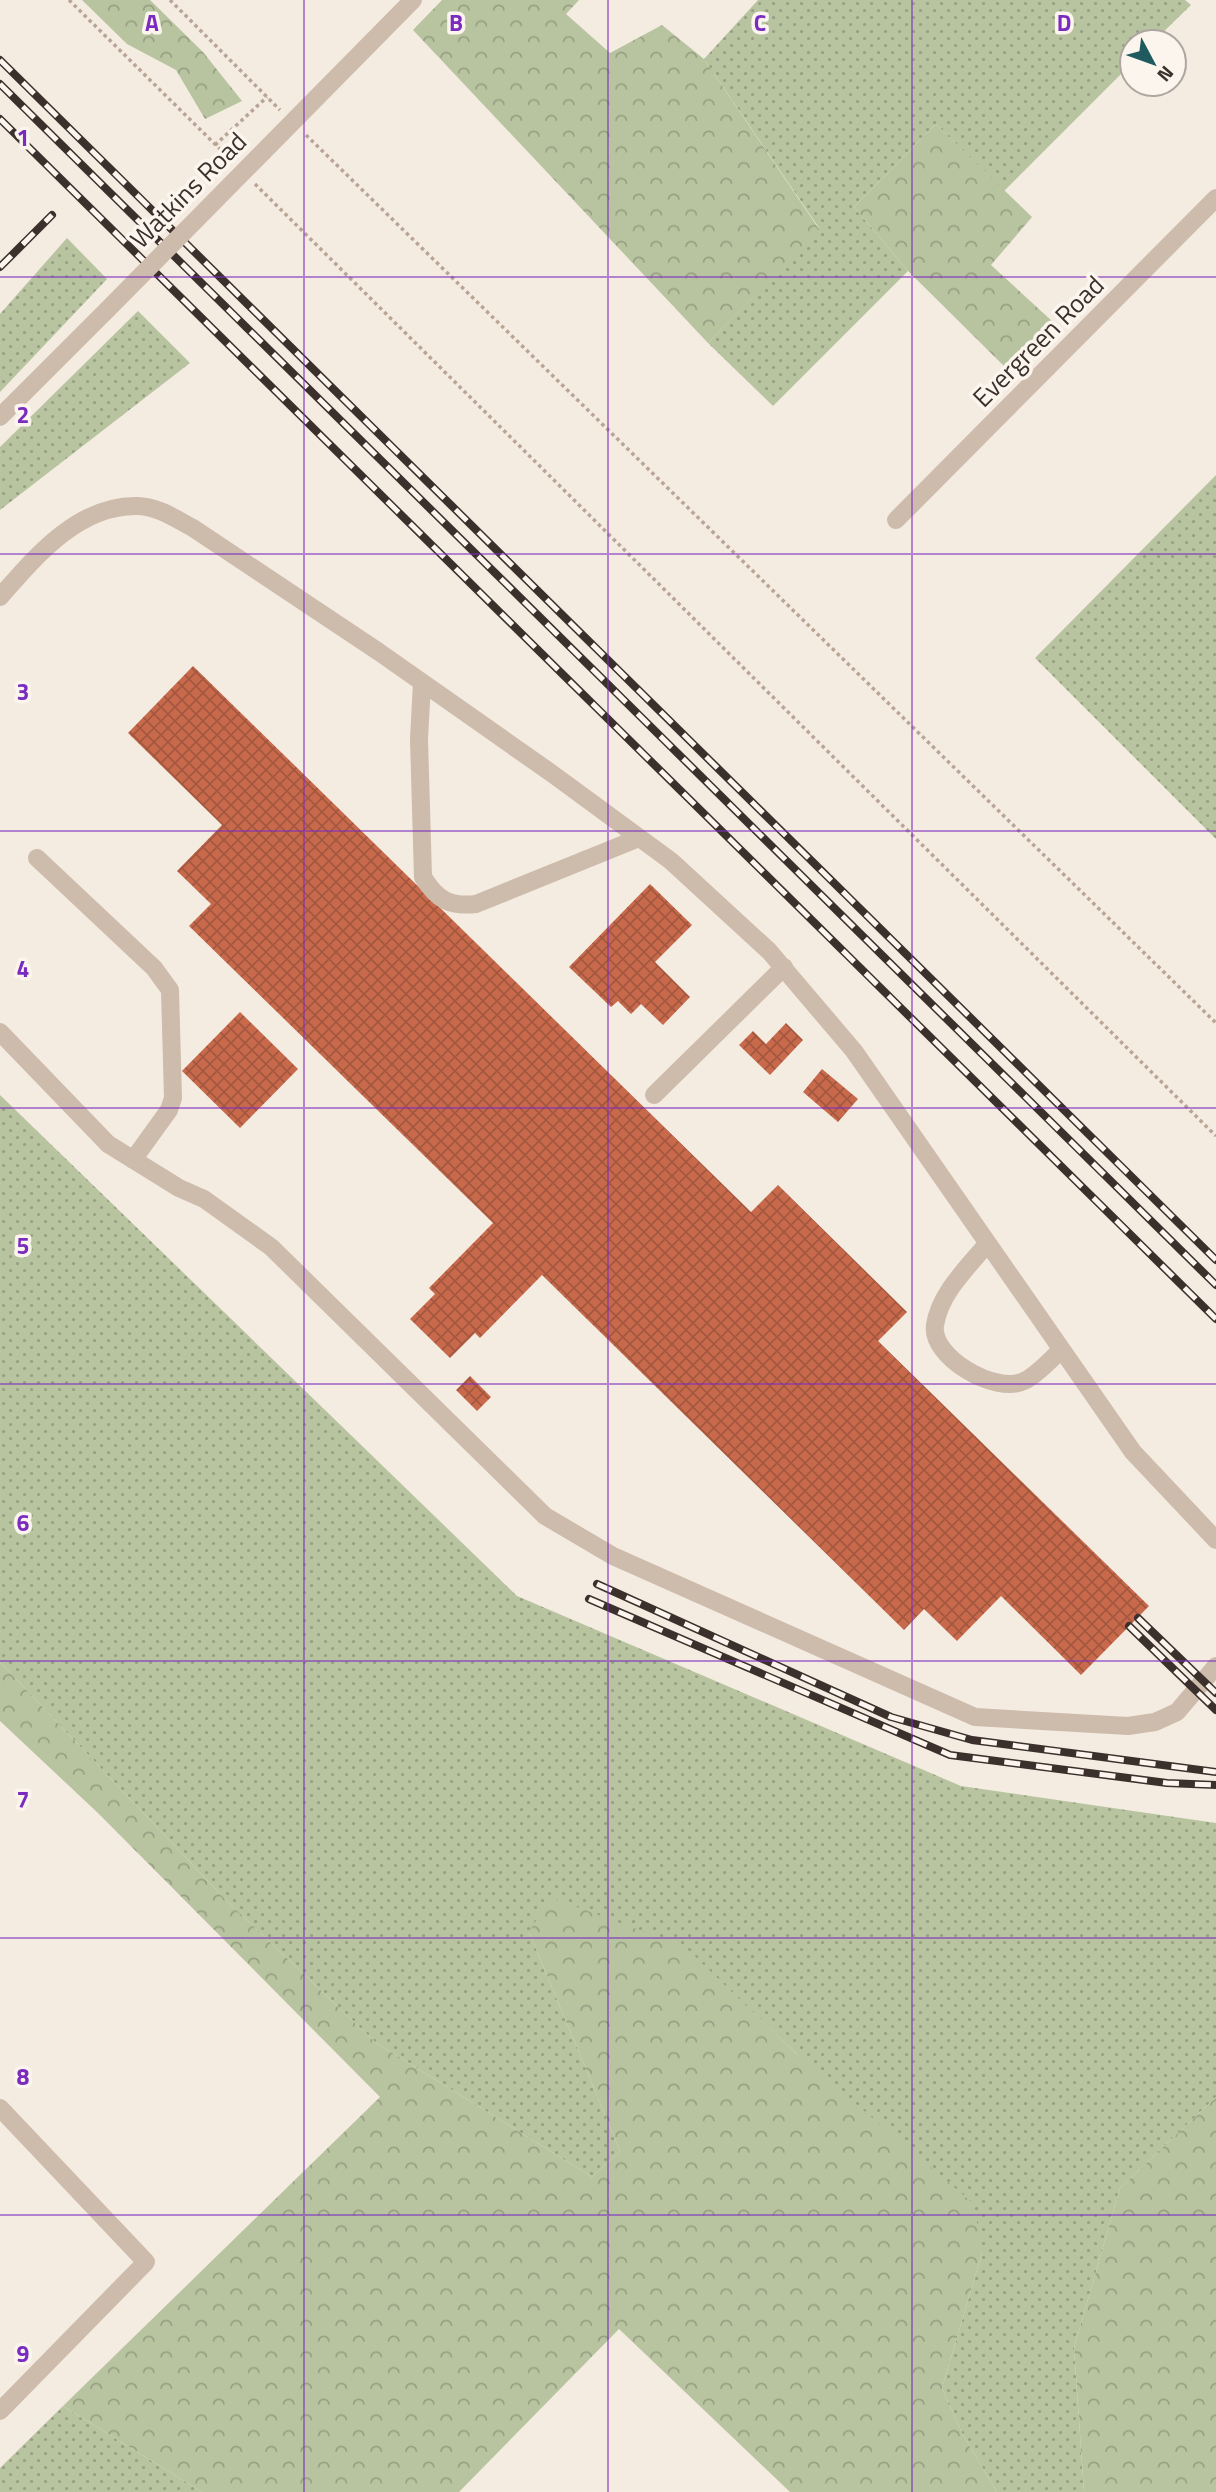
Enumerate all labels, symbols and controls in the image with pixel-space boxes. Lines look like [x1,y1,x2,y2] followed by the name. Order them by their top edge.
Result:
[145,5,159,40] text: A
[449,5,463,40] text: B
[754,5,766,40] text: C
[1057,5,1071,40] text: D
[1118,28,1188,98] north arrow
[1151,60,1181,89] text: N
[17,120,29,155] text: 1
[121,123,255,257] street label: Watkins Road
[963,266,1113,416] street label: Evergreen Road
[17,397,29,432] text: 2
[17,674,29,709] text: 3
[17,951,29,986] text: 4
[17,1228,29,1263] text: 5
[17,1505,30,1540] text: 6
[17,1782,29,1817] text: 7
[17,2059,30,2094] text: 8
[17,2336,30,2371] text: 9

